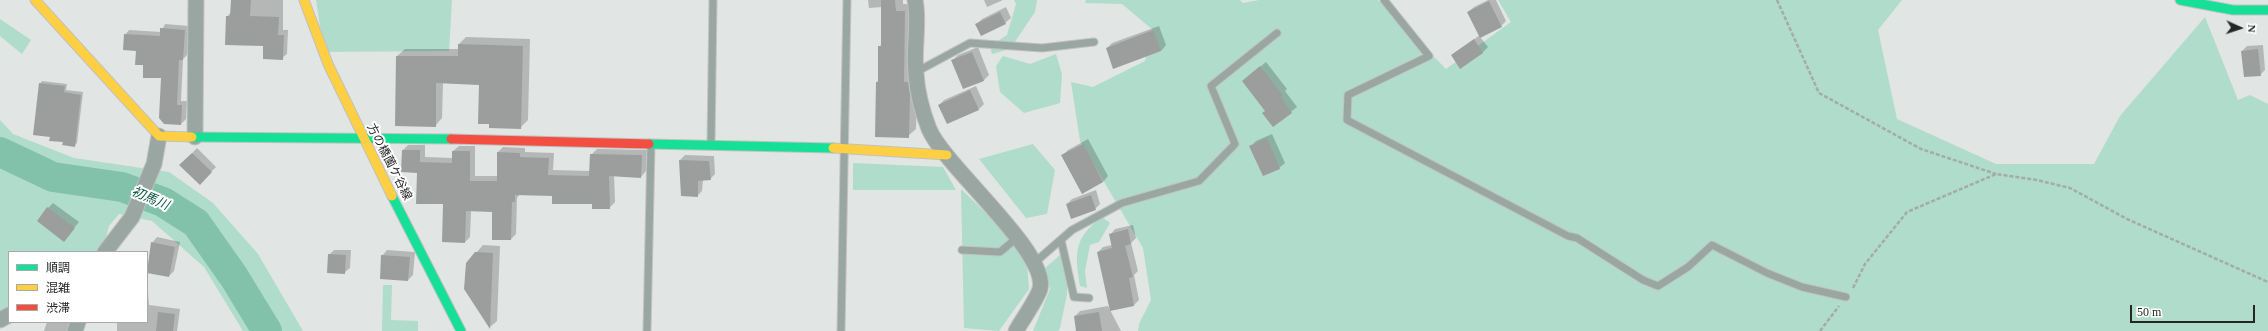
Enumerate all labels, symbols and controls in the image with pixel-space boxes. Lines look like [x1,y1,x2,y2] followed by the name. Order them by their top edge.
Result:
[2220,8,2260,48] north arrow
[2246,24,2258,33] text: N
[364,121,414,203] street label: 方の橋薗ケ谷線
[129,184,171,214] water label: 初馬川
[8,251,148,323] legend
[46,261,70,275] text: 順調
[46,281,70,295] text: 混雑
[2132,297,2257,323] scale bar
[46,301,70,315] text: 渋滞
[2137,305,2161,319] text: 50 m

